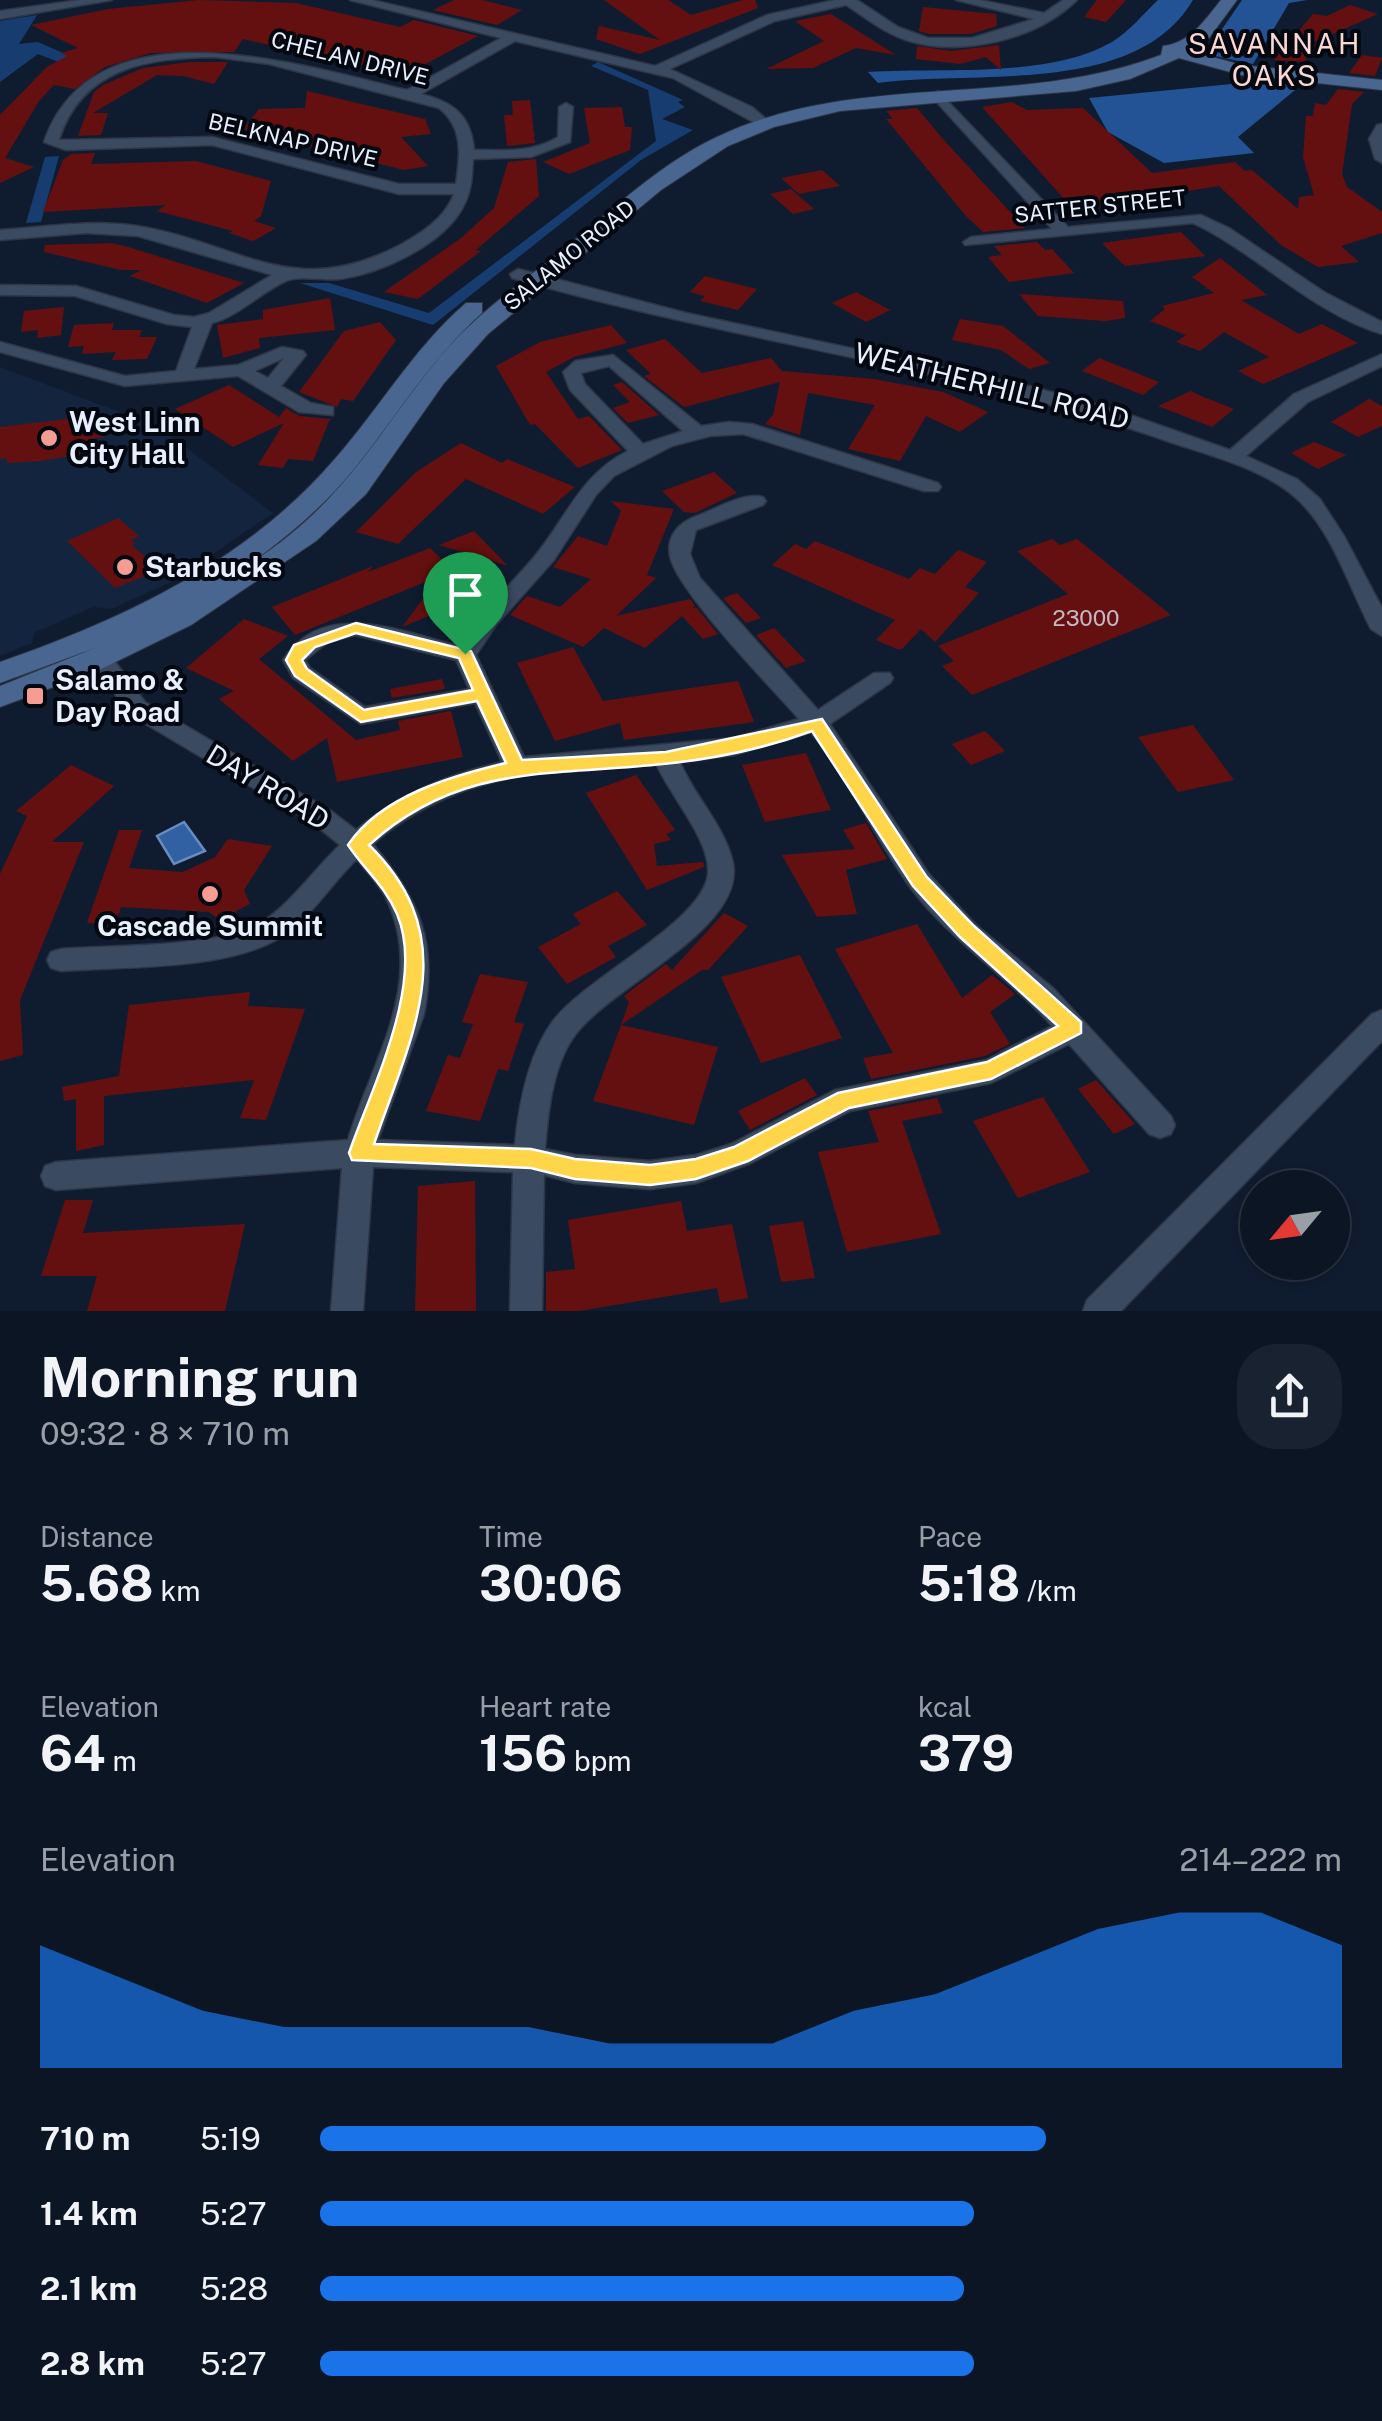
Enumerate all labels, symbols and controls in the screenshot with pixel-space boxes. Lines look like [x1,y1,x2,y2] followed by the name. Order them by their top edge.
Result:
[269,26,431,90] street label: CHELAN DRIVE
[1188,27,1362,92] district label: SAVANNAH OAKS
[206,108,380,172] street label: BELKNAP DRIVE
[1013,184,1187,228] street label: SATTER STREET
[498,194,640,316] street label: SALAMO ROAD
[851,335,1133,436] street label: WEATHERHILL ROAD
[69,405,200,470] place label: West Linn City Hall
[38,427,60,449] marker: West Linn City Hall
[145,550,282,583] place label: Starbucks
[423,552,508,655] pin
[114,556,136,578] marker: Starbucks
[438,567,493,622] icon: arrive
[1053,605,1119,631] house number: 23000
[55,663,184,728] place label: Salamo & Day Road
[24,685,46,707] marker: Salamo & Day Road
[201,737,336,836] street label: DAY ROAD
[199,883,221,905] marker: Cascade Summit
[97,909,323,942] place label: Cascade Summit
[1240,1170,1350,1280] north arrow
[1240,1170,1350,1280] map controls
[1237,1344,1342,1449] button: share
[40,1345,359,1409] text: Morning run
[40,1415,290,1452] text: 09:32 · 8 × 710 m
[40,1520,154,1553] text: Distance
[479,1520,543,1553] text: Time
[918,1520,982,1553] text: Pace
[40,1553,154,1612] text: 5.68
[479,1553,623,1612] text: 30:06
[918,1553,1020,1612] text: 5:18
[154,1574,200,1607] text: km
[1020,1574,1077,1607] text: /km
[40,1690,159,1723] text: Elevation
[479,1690,611,1723] text: Heart rate
[918,1690,972,1723] text: kcal
[40,1723,106,1782] text: 64
[479,1723,567,1782] text: 156
[918,1723,1014,1782] text: 379
[106,1744,137,1777] text: m
[567,1744,632,1777] text: bpm
[40,1841,176,1878] text: Elevation
[1179,1841,1342,1878] text: 214–222 m
[40,2120,131,2157] text: 710 m
[200,2120,261,2157] text: 5:19
[40,2195,138,2232] text: 1.4 km
[200,2195,267,2232] text: 5:27
[40,2270,137,2307] text: 2.1 km
[200,2270,268,2307] text: 5:28
[40,2345,145,2382] text: 2.8 km
[200,2345,267,2382] text: 5:27

